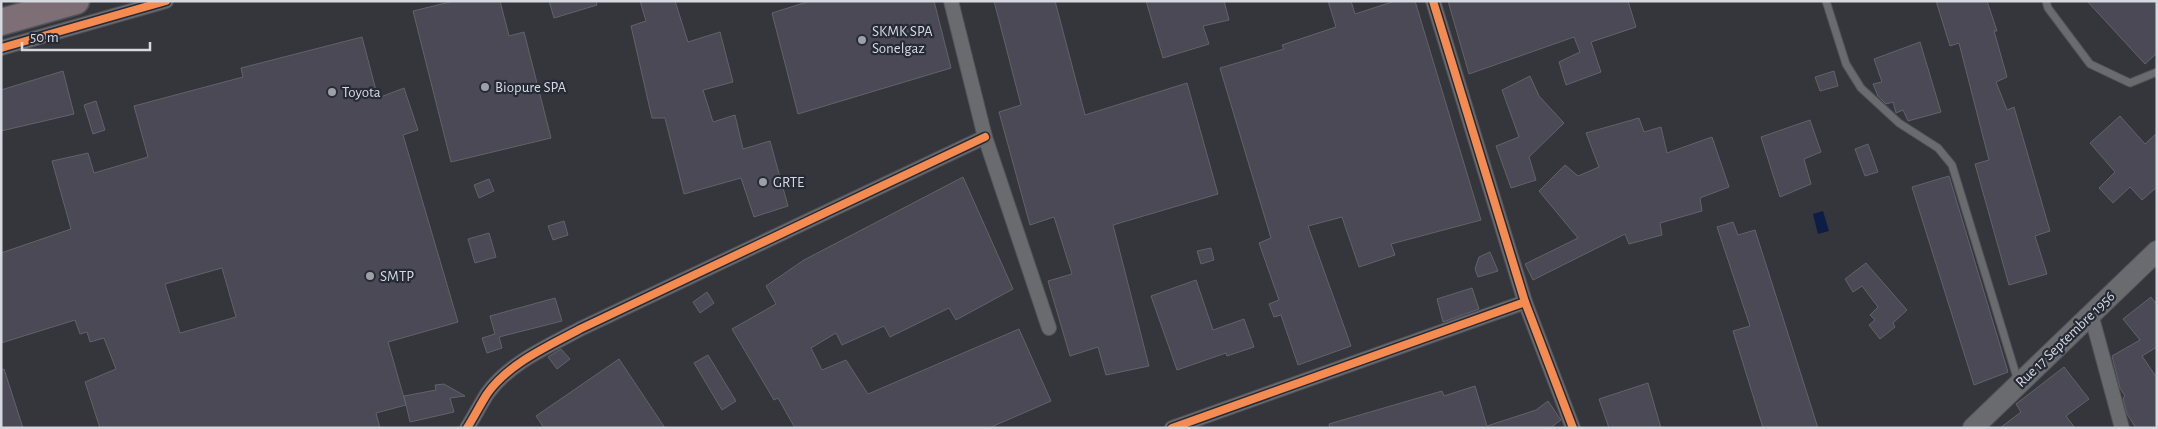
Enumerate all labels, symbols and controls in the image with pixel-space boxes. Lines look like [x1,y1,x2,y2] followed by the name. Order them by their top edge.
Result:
[22,20,150,52] scale bar
[872,24,933,56] place label: SKMK SPA Sonelgaz
[30,30,59,45] text: 50 m
[856,34,868,46] marker: SKMK SPA Sonelgaz
[495,80,567,95] place label: Biopure SPA
[479,81,491,93] marker: Biopure SPA
[342,85,381,100] place label: Toyota
[326,86,338,98] marker: Toyota
[773,175,804,190] place label: GRTE
[757,176,769,188] marker: GRTE
[380,269,414,284] place label: SMTP
[364,270,376,282] marker: SMTP
[2013,288,2118,390] street label: Rue 17 Septembre 1956

